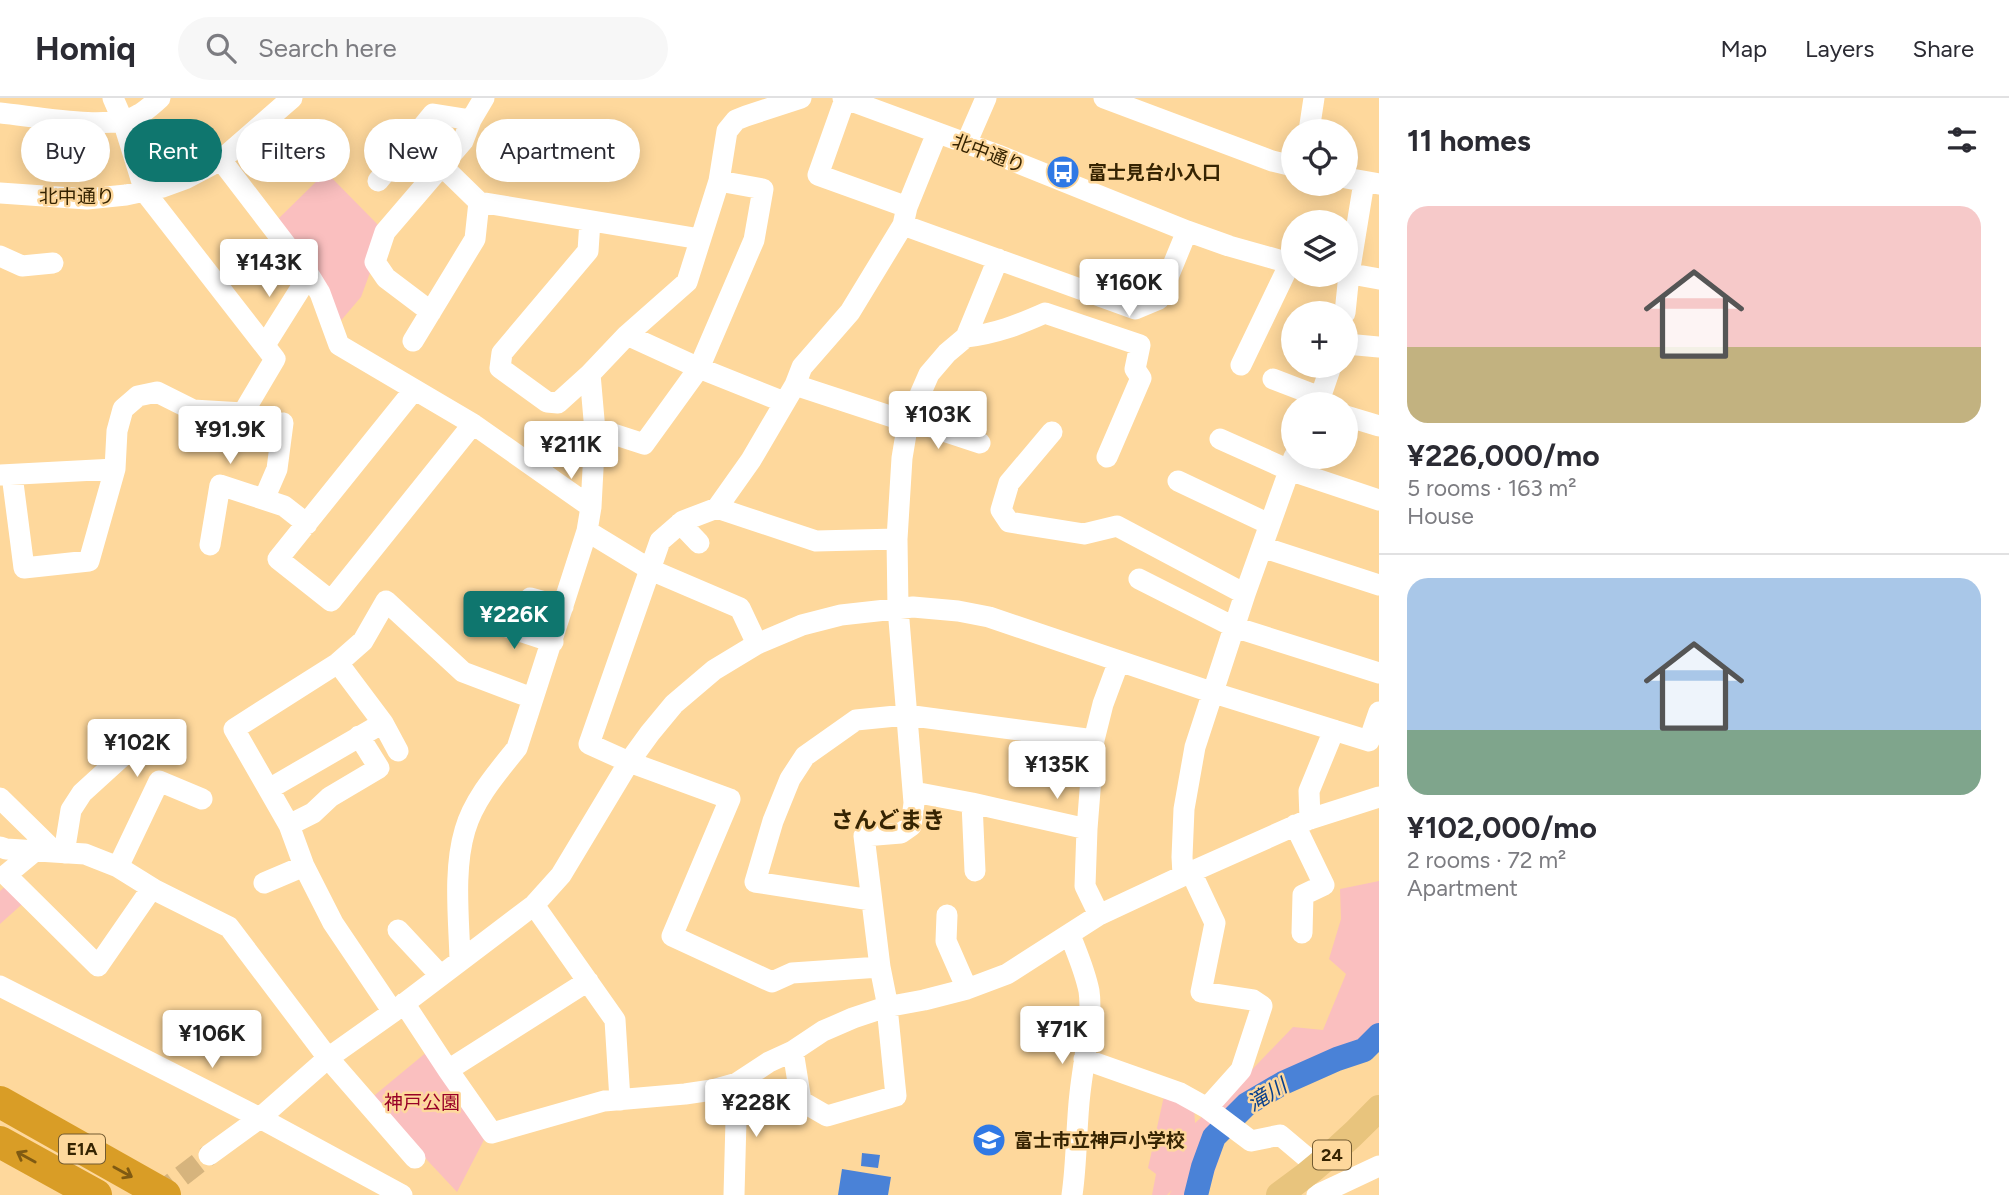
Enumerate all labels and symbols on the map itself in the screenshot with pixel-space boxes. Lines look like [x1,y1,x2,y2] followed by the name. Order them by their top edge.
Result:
[949,129,1028,178] street label: 北中通り
[1044,153,1082,191] bus stop icon: 富士見台小入口
[1088,161,1221,184] place label: 富士見台小入口
[39,185,115,208] street label: 北中通り
[220,240,318,299] pin: ¥143K
[1080,260,1178,319] pin: ¥160K
[889,392,987,451] pin: ¥103K
[173,406,287,466] pin: ¥91.9K
[522,422,620,481] pin: ¥211K
[465,592,563,651] pin: ¥226K
[88,720,186,779] pin: ¥102K
[1008,742,1106,801] pin: ¥135K
[831,806,945,834] district label: さんどまき
[1021,1006,1103,1066] pin: ¥71K
[163,1010,261,1070] pin: ¥106K
[1242,1072,1293,1116] water label: 滝川
[707,1080,805,1139] pin: ¥228K
[384,1091,460,1114] park label: 神戸公園
[970,1121,1008,1159] school or university icon: 富士市立神戸小学校
[1014,1129,1185,1152] place label: 富士市立神戸小学校
[59,1134,105,1164] road number: E1A
[1313,1140,1351,1170] road number: 24
[17,1150,37,1164] one-way arrow
[113,1165,133,1179] one-way arrow

